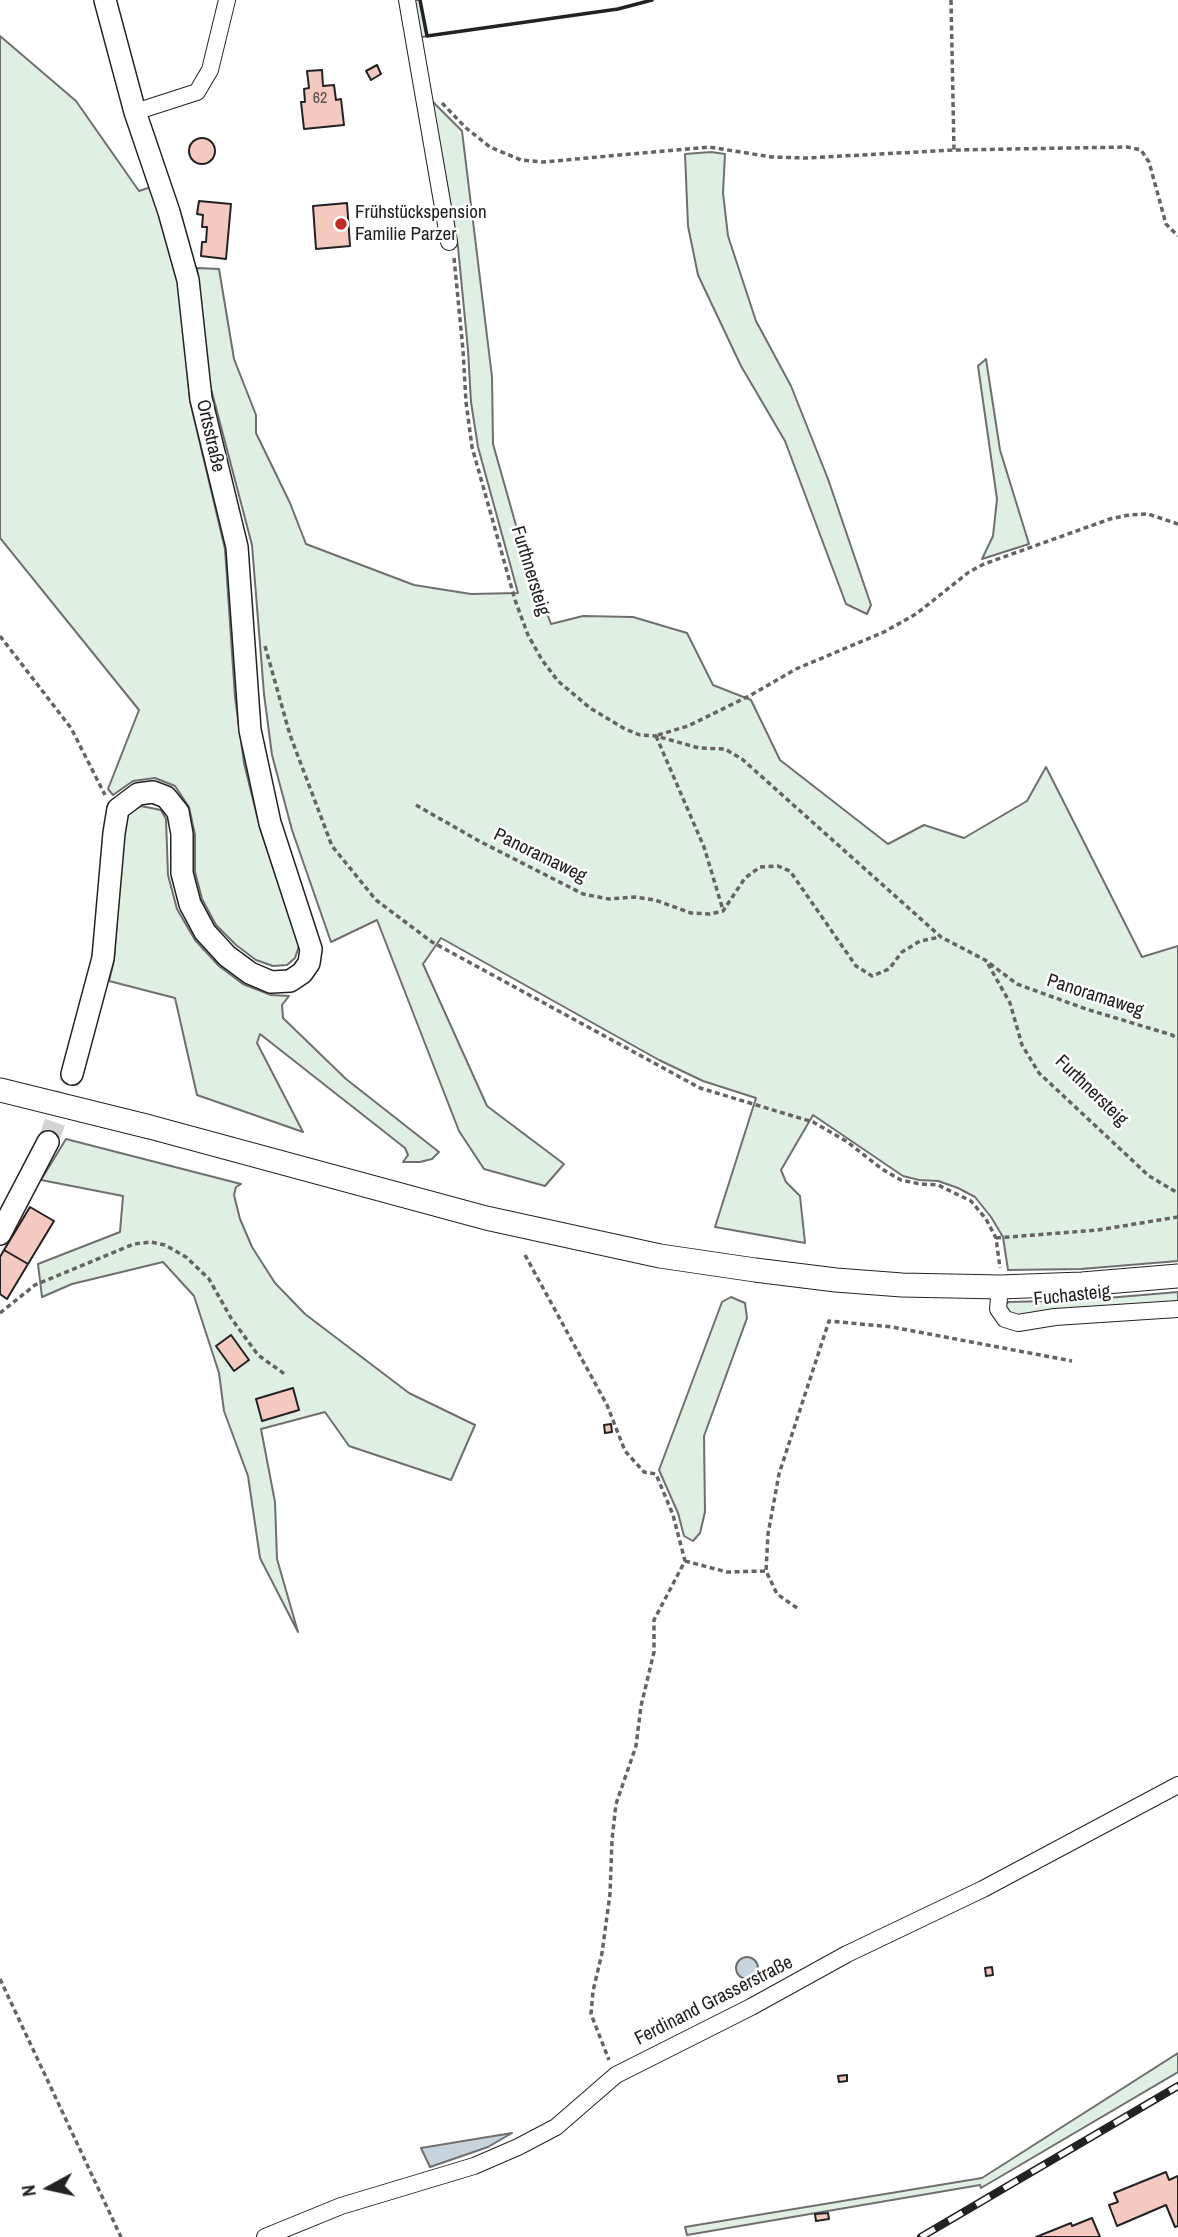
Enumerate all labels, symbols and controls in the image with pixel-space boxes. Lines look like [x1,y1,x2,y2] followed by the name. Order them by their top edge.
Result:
[313,89,327,109] house number: 62
[355,202,487,246] place label: Frühstückspension Familie Parzer
[333,216,349,232] marker: Frühstückspension Familie Parzer
[191,398,229,474] street label: Ortsstraße
[506,523,554,619] street label: Furthnersteig
[490,824,590,888] street label: Panoramaweg
[1044,970,1146,1022] street label: Panoramaweg
[1050,1051,1132,1131] street label: Furthnersteig
[1032,1281,1112,1311] street label: Fuchasteig
[631,1951,797,2051] street label: Ferdinand Grasserstraße
[14,2153,84,2223] north arrow
[15,2184,42,2198] text: N

